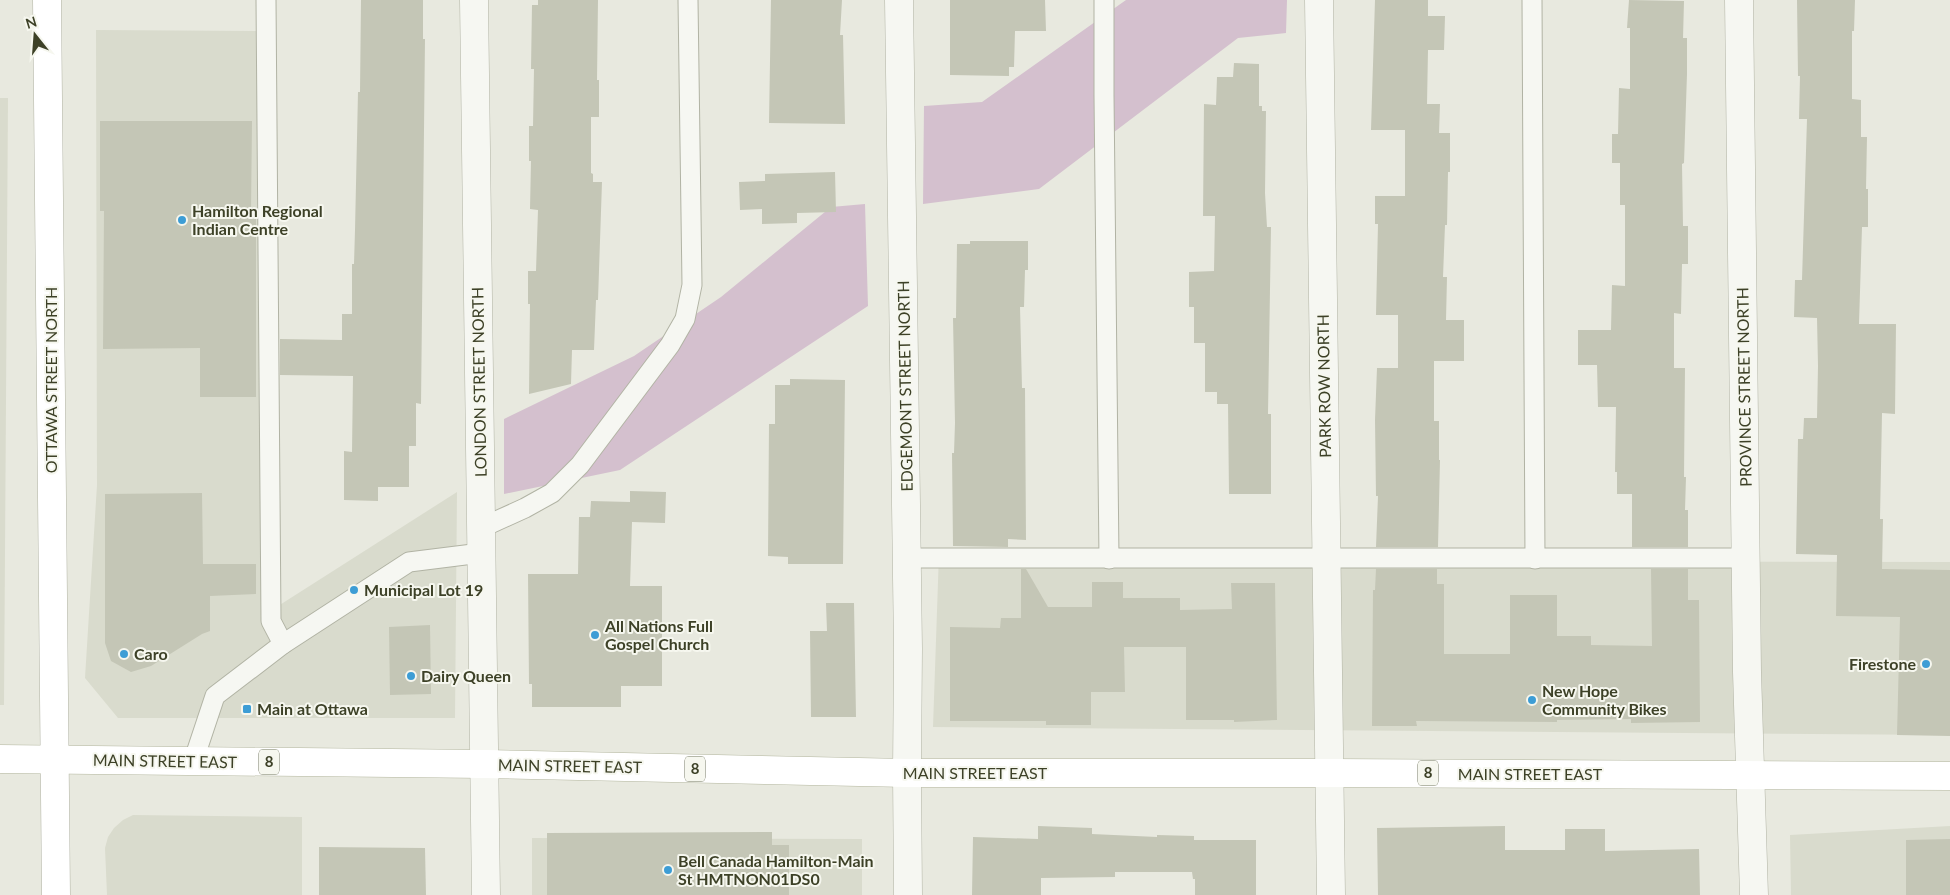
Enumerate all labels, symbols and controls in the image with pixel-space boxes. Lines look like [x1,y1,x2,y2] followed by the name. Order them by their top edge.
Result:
[10,10,60,60] north arrow
[23,12,39,32] text: N
[192,201,323,238] place label: Hamilton Regional Indian Centre
[176,214,188,226] marker: Hamilton Regional Indian Centre
[893,280,916,492] street label: EDGEMONT STREET NORTH
[41,287,60,473] street label: OTTAWA STREET NORTH
[467,287,490,477] street label: LONDON STREET NORTH
[1732,287,1755,487] street label: PROVINCE STREET NORTH
[1313,314,1334,458] street label: PARK ROW NORTH
[364,580,483,599] place label: Municipal Lot 19
[348,584,360,596] marker: Municipal Lot 19
[604,616,713,653] place label: All Nations Full Gospel Church
[589,629,601,641] marker: All Nations Full Gospel Church
[134,644,168,663] place label: Caro
[118,648,130,660] marker: Caro
[1849,654,1916,673] place label: Firestone
[1920,658,1932,670] marker: Firestone
[421,666,511,685] place label: Dairy Queen
[405,670,417,682] marker: Dairy Queen
[1542,681,1667,718] place label: New Hope Community Bikes
[1526,694,1538,706] marker: New Hope Community Bikes
[257,699,368,718] place label: Main at Ottawa
[241,703,253,715] marker: Main at Ottawa
[93,750,238,771] street label: MAIN STREET EAST
[259,750,279,774] road number: 8
[498,755,643,776] street label: MAIN STREET EAST
[685,756,705,782] road number: 8
[1418,760,1438,786] road number: 8
[903,763,1048,782] street label: MAIN STREET EAST
[1458,764,1603,783] street label: MAIN STREET EAST
[678,851,874,888] place label: Bell Canada Hamilton-Main St HMTNON01DS0
[662,864,674,876] marker: Bell Canada Hamilton-Main St HMTNON01DS0

